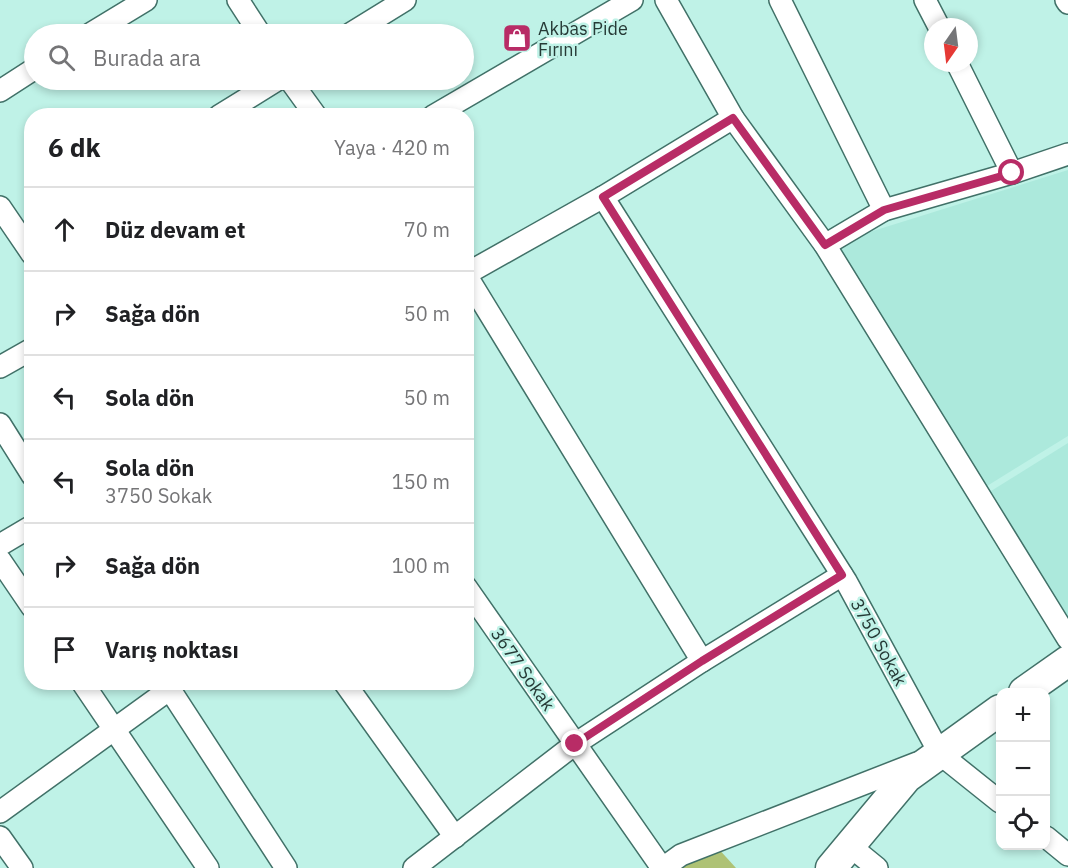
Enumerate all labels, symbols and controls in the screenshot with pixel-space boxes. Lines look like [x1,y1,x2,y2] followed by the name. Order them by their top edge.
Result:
[538,17,628,61] place label: Akbas Pide Fırını
[924,18,978,72] north arrow
[501,22,533,54] shop icon: Akbas Pide Fırını
[24,24,474,90] search box
[45,41,78,74] icon: search
[93,43,201,72] text: Burada ara
[48,130,101,164] text: 6 dk
[334,134,450,161] text: Yaya · 420 m
[998,159,1024,185] route start
[48,213,81,246] icon: ahead
[105,215,245,244] text: Düz devam et
[404,216,450,243] text: 70 m
[48,297,81,330] icon: right
[105,299,200,328] text: Sağa dön
[404,300,450,327] text: 50 m
[48,381,81,414] icon: left
[105,383,194,412] text: Sola dön
[404,384,450,411] text: 50 m
[105,453,194,482] text: Sola dön
[48,465,81,498] icon: left
[392,468,450,495] text: 150 m
[105,482,212,509] text: 3750 Sokak
[48,549,81,582] icon: right
[105,551,200,580] text: Sağa dön
[392,552,450,579] text: 100 m
[846,594,913,690] street label: 3750 Sokak
[486,623,560,716] street label: 3677 Sokak
[48,633,81,666] icon: arrive
[105,635,239,664] text: Varış noktası
[996,688,1050,850] map controls
[996,688,1050,742] button: +
[561,730,587,756] route end
[996,742,1050,796] button: −
[996,796,1050,850] button: locate

